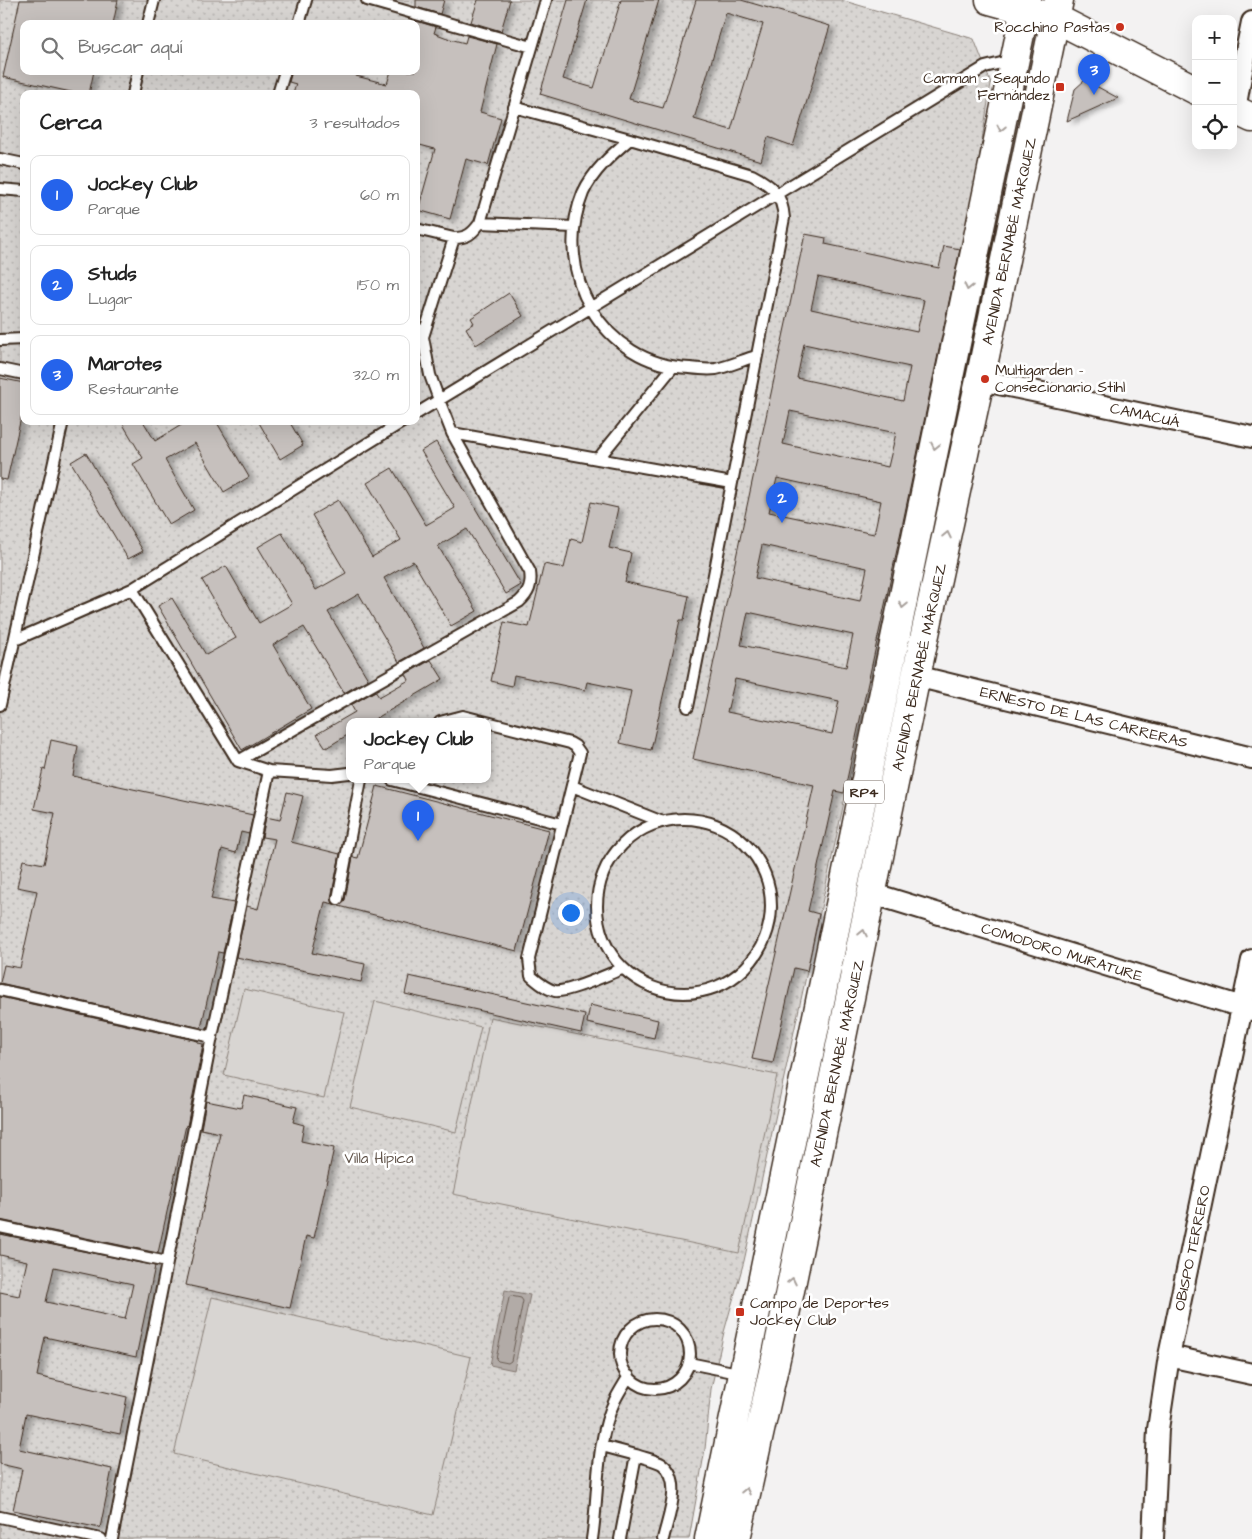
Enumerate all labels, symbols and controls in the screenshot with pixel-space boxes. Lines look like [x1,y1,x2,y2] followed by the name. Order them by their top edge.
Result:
[1192,15,1237,150] map controls
[1192,15,1237,60] button: +
[994,17,1110,38] place label: Rocchino Pastas
[20,20,420,75] search box
[1114,21,1126,33] marker: Rocchino Pastas
[38,34,66,62] icon: search
[78,34,182,61] text: Buscar aquí
[1078,54,1110,95] pin: 3
[1192,60,1237,105] button: −
[923,68,1051,106] place label: Carman - Segundo Fernández
[1054,81,1066,93] marker: Carman - Segundo Fernández
[1192,105,1237,150] button: locate
[40,108,102,137] text: Cerca
[309,112,400,134] text: 3 resultados
[996,123,1007,132] one-way arrow
[977,135,1042,347] street label: AVENIDA BERNABÉ MÁRQUEZ
[88,171,198,198] text: Jockey Club
[56,184,58,206] text: 1
[360,184,399,206] text: 60 m
[88,198,140,220] text: Parque
[88,261,137,288] text: Studs
[52,274,62,296] text: 2
[357,274,399,296] text: 150 m
[963,282,974,291] one-way arrow
[88,288,132,310] text: Lugar
[88,351,162,378] text: Marotes
[995,360,1125,398] place label: Multigarden - Consecionario Stihl
[53,364,61,386] text: 3
[353,364,399,386] text: 320 m
[979,373,991,385] marker: Multigarden - Consecionario Stihl
[88,378,179,400] text: Restaurante
[1108,398,1182,433] street label: CAMACUÁ
[931,442,941,450] one-way arrow
[766,482,798,523] pin: 2
[941,530,952,539] one-way arrow
[887,561,952,773] street label: AVENIDA BERNABÉ MÁRQUEZ
[898,601,908,610] one-way arrow
[978,681,1190,754] street label: ERNESTO DE LAS CARRERAS
[346,718,491,783] popup
[364,726,473,753] text: Jockey Club
[364,753,416,775] text: Parque
[844,780,884,804] road number: RP4
[402,800,434,841] pin: 1
[558,900,584,926] your location
[978,918,1145,987] street label: COMODORO MURATURE
[857,929,868,938] one-way arrow
[805,957,870,1169] street label: AVENIDA BERNABÉ MÁRQUEZ
[344,1148,414,1169] park label: Villa Hípica
[1169,1184,1216,1313] street label: OBISPO TERRERO
[786,1277,797,1286] one-way arrow
[750,1293,890,1332] place label: Campo de Deportes Jockey Club
[734,1306,746,1318] marker: Campo de Deportes Jockey Club
[741,1487,751,1496] one-way arrow

